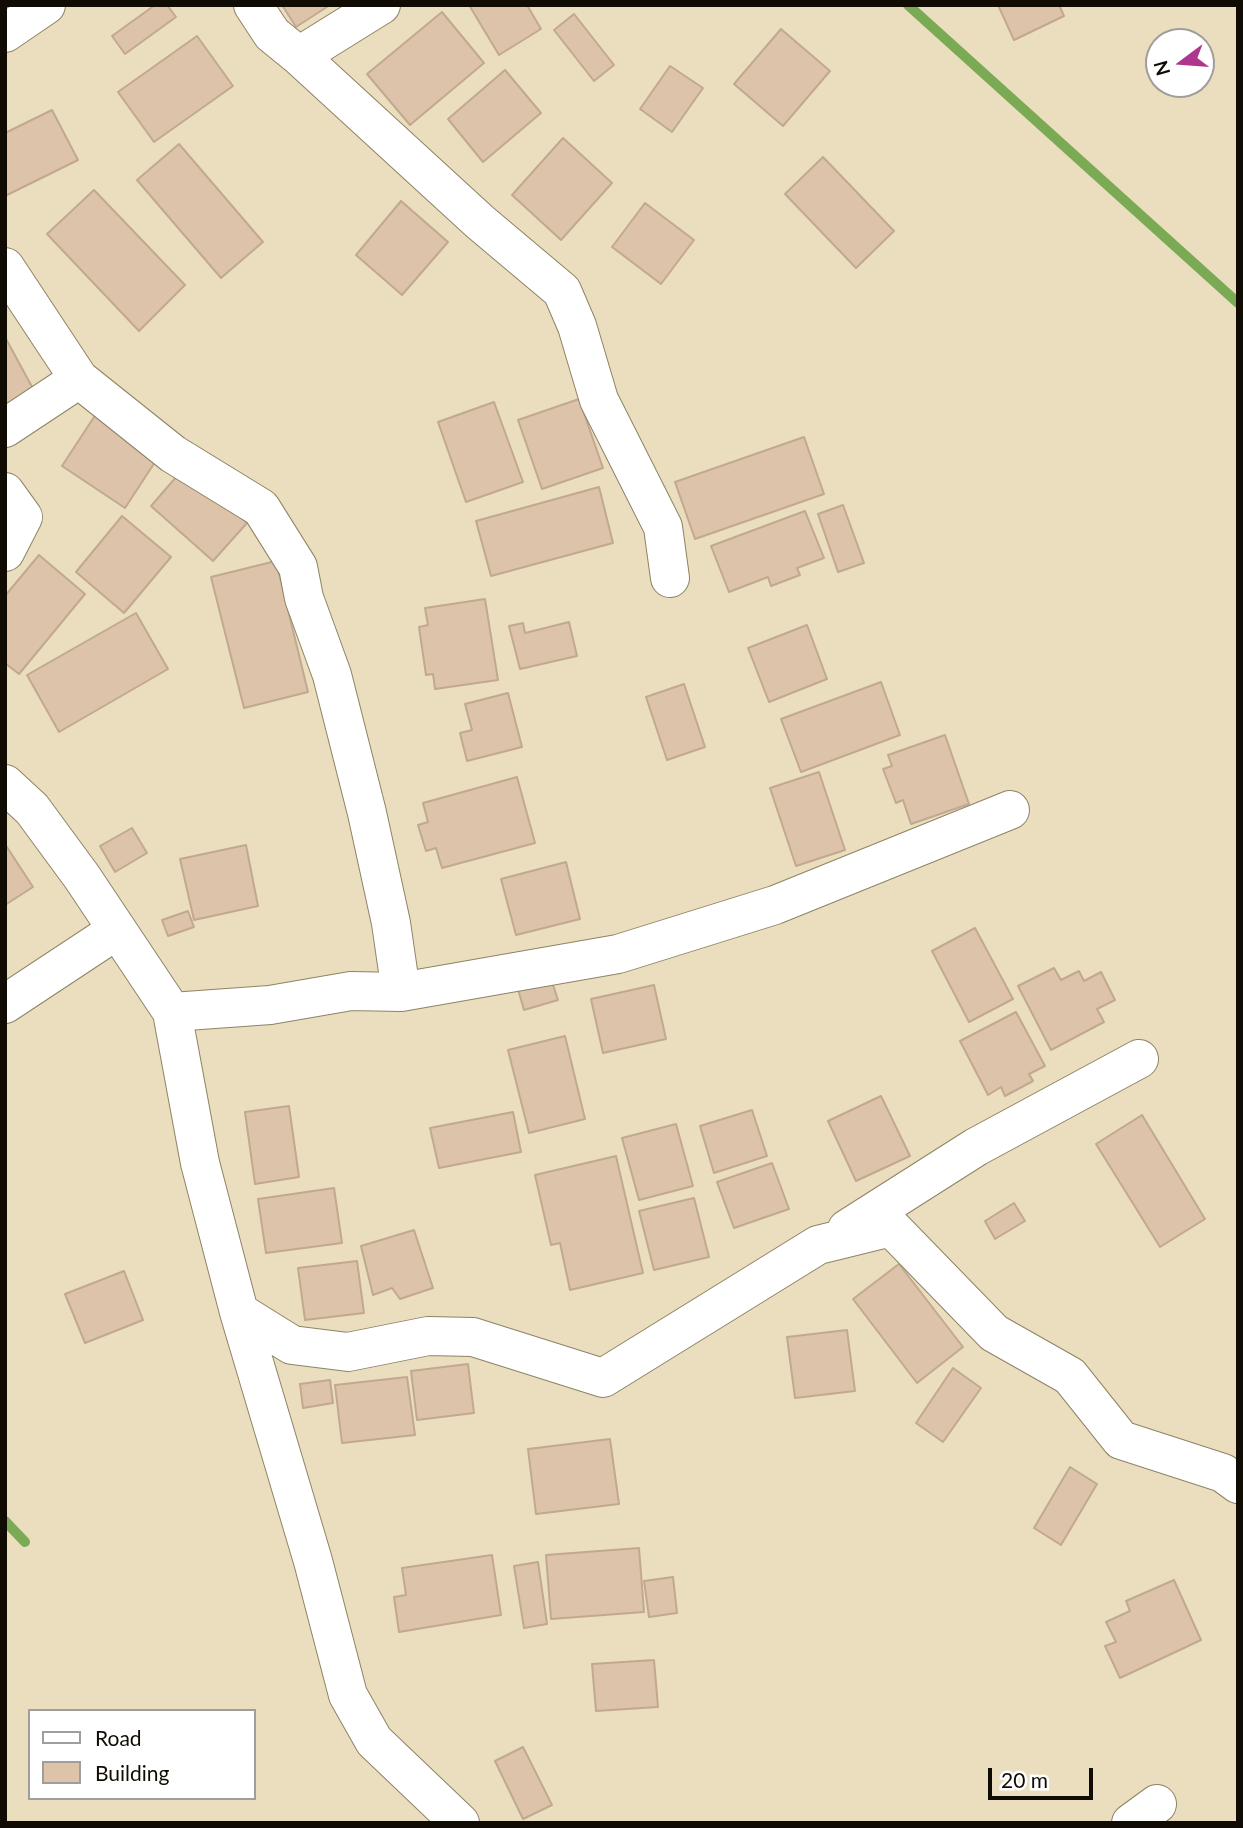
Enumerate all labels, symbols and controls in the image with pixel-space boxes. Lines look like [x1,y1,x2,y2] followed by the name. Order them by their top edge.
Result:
[1145,28,1215,98] north arrow
[1148,58,1174,79] text: N
[28,1709,256,1800] legend
[95,1725,142,1750] text: Road
[991,1755,1096,1799] scale bar
[95,1760,170,1785] text: Building
[1001,1767,1048,1792] text: 20 m

